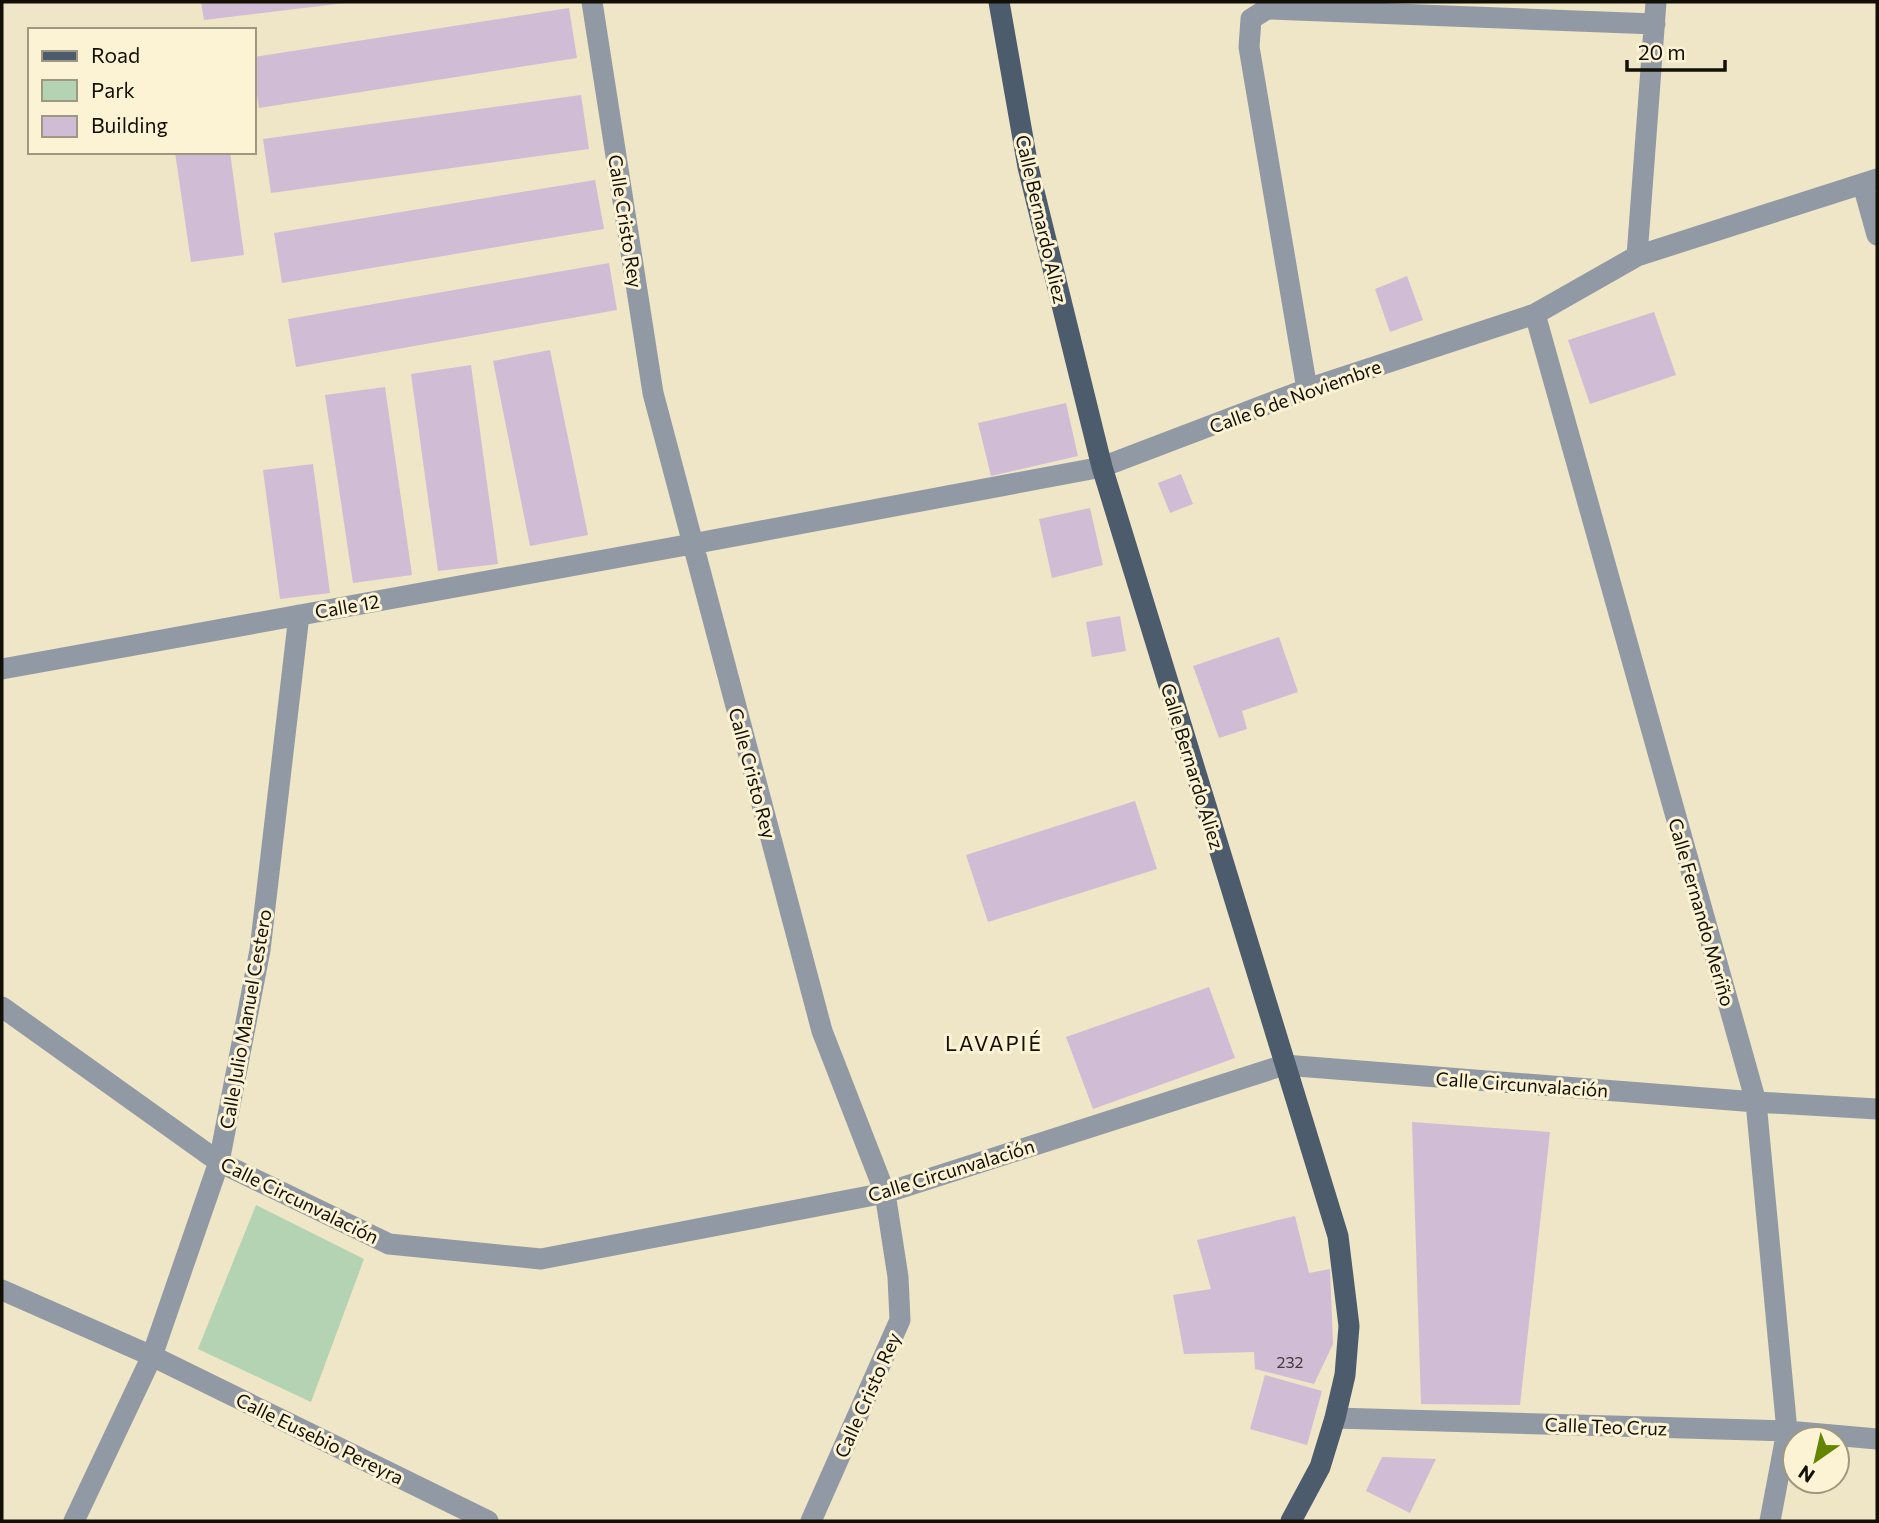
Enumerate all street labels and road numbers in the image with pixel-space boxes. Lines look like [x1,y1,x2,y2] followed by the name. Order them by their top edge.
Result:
[1011,132,1073,306] street label: Calle Bernardo Aliez
[604,153,648,289] street label: Calle Cristo Rey
[1206,354,1384,438] street label: Calle 6 de Noviembre
[313,589,381,623] street label: Calle 12
[1157,680,1229,852] street label: Calle Bernardo Aliez
[724,705,782,841] street label: Calle Cristo Rey
[1664,815,1740,1009] street label: Calle Fernando Meriño
[214,907,276,1131] street label: Calle Julio Manuel Cestero
[1435,1066,1609,1102] street label: Calle Circunvalación
[865,1134,1037,1206] street label: Calle Circunvalación
[217,1152,383,1248] street label: Calle Circunvalación
[829,1329,905,1461] street label: Calle Cristo Rey
[232,1387,408,1489] street label: Calle Eusebio Pereyra
[1544,1412,1668,1440] street label: Calle Teo Cruz

